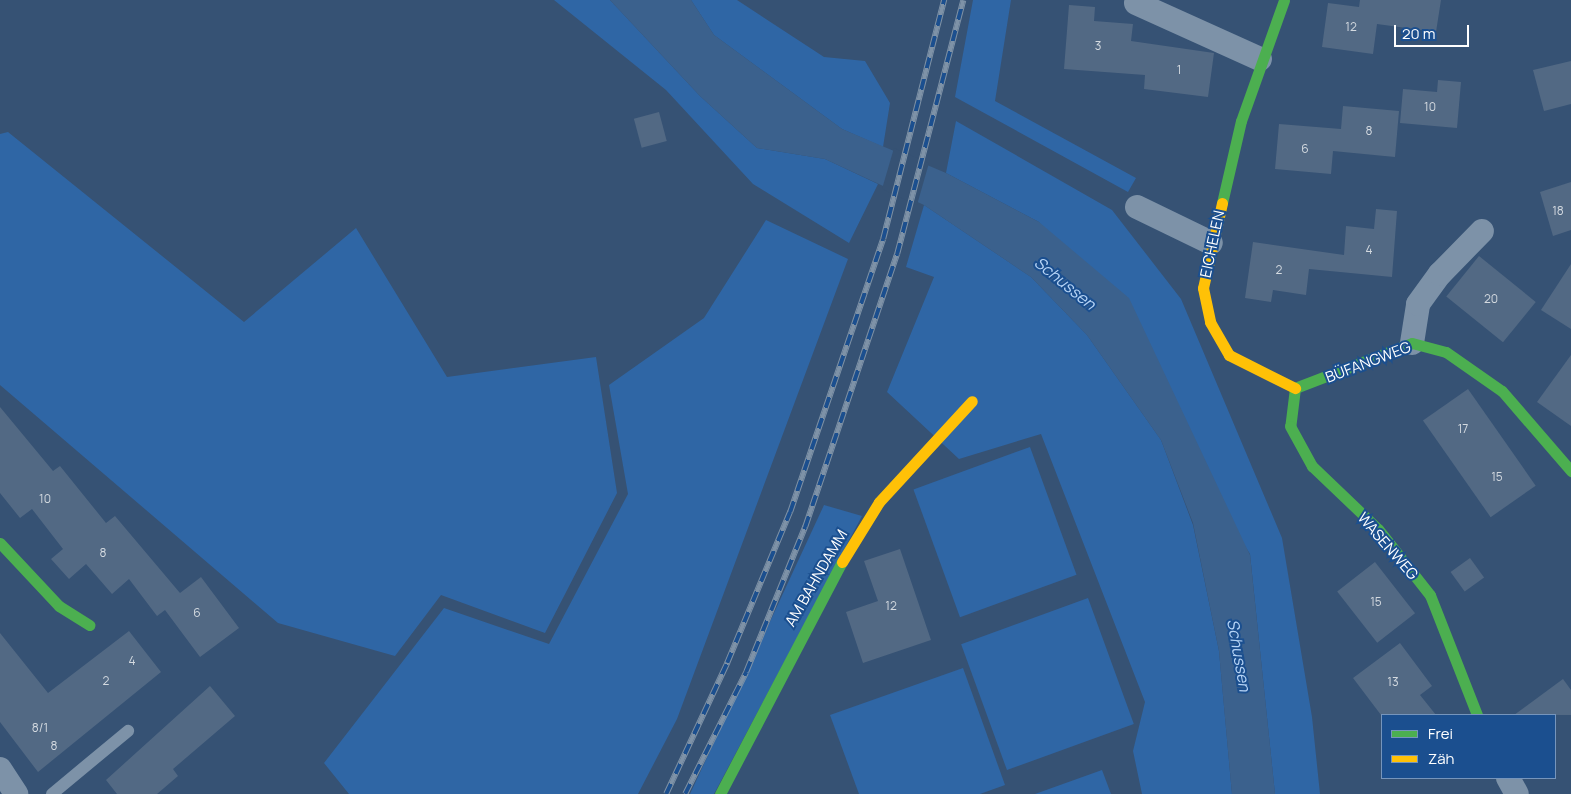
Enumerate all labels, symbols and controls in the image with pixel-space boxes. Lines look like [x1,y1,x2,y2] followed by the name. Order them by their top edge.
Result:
[1396,15,1471,47] scale bar
[1345,20,1357,34] house number: 12
[1402,23,1435,44] text: 20 m
[1095,39,1101,53] house number: 3
[1177,63,1181,77] house number: 1
[1424,100,1436,114] house number: 10
[1366,124,1372,138] house number: 8
[1301,142,1309,156] house number: 6
[1552,204,1564,218] house number: 18
[1196,209,1228,279] street label: EICHELEN
[1365,243,1373,257] house number: 4
[1031,253,1099,313] water label: Schussen
[1276,263,1282,277] house number: 2
[1484,292,1498,306] house number: 20
[1323,338,1413,386] street label: BÜFANGWEG
[1458,422,1468,436] house number: 17
[1491,470,1503,484] house number: 15
[39,492,51,506] house number: 10
[1354,509,1422,583] street label: WASENWEG
[781,526,851,630] street label: AM BAHNDAMM
[100,546,106,560] house number: 8
[1370,595,1382,609] house number: 15
[885,599,897,613] house number: 12
[193,606,201,620] house number: 6
[1223,617,1255,693] water label: Schussen
[128,654,136,668] house number: 4
[103,674,109,688] house number: 2
[1387,675,1399,689] house number: 13
[1381,714,1556,779] legend
[32,721,48,735] house number: 8/1
[1428,723,1453,744] text: Frei
[51,739,57,753] house number: 8
[1428,748,1454,769] text: Zäh

